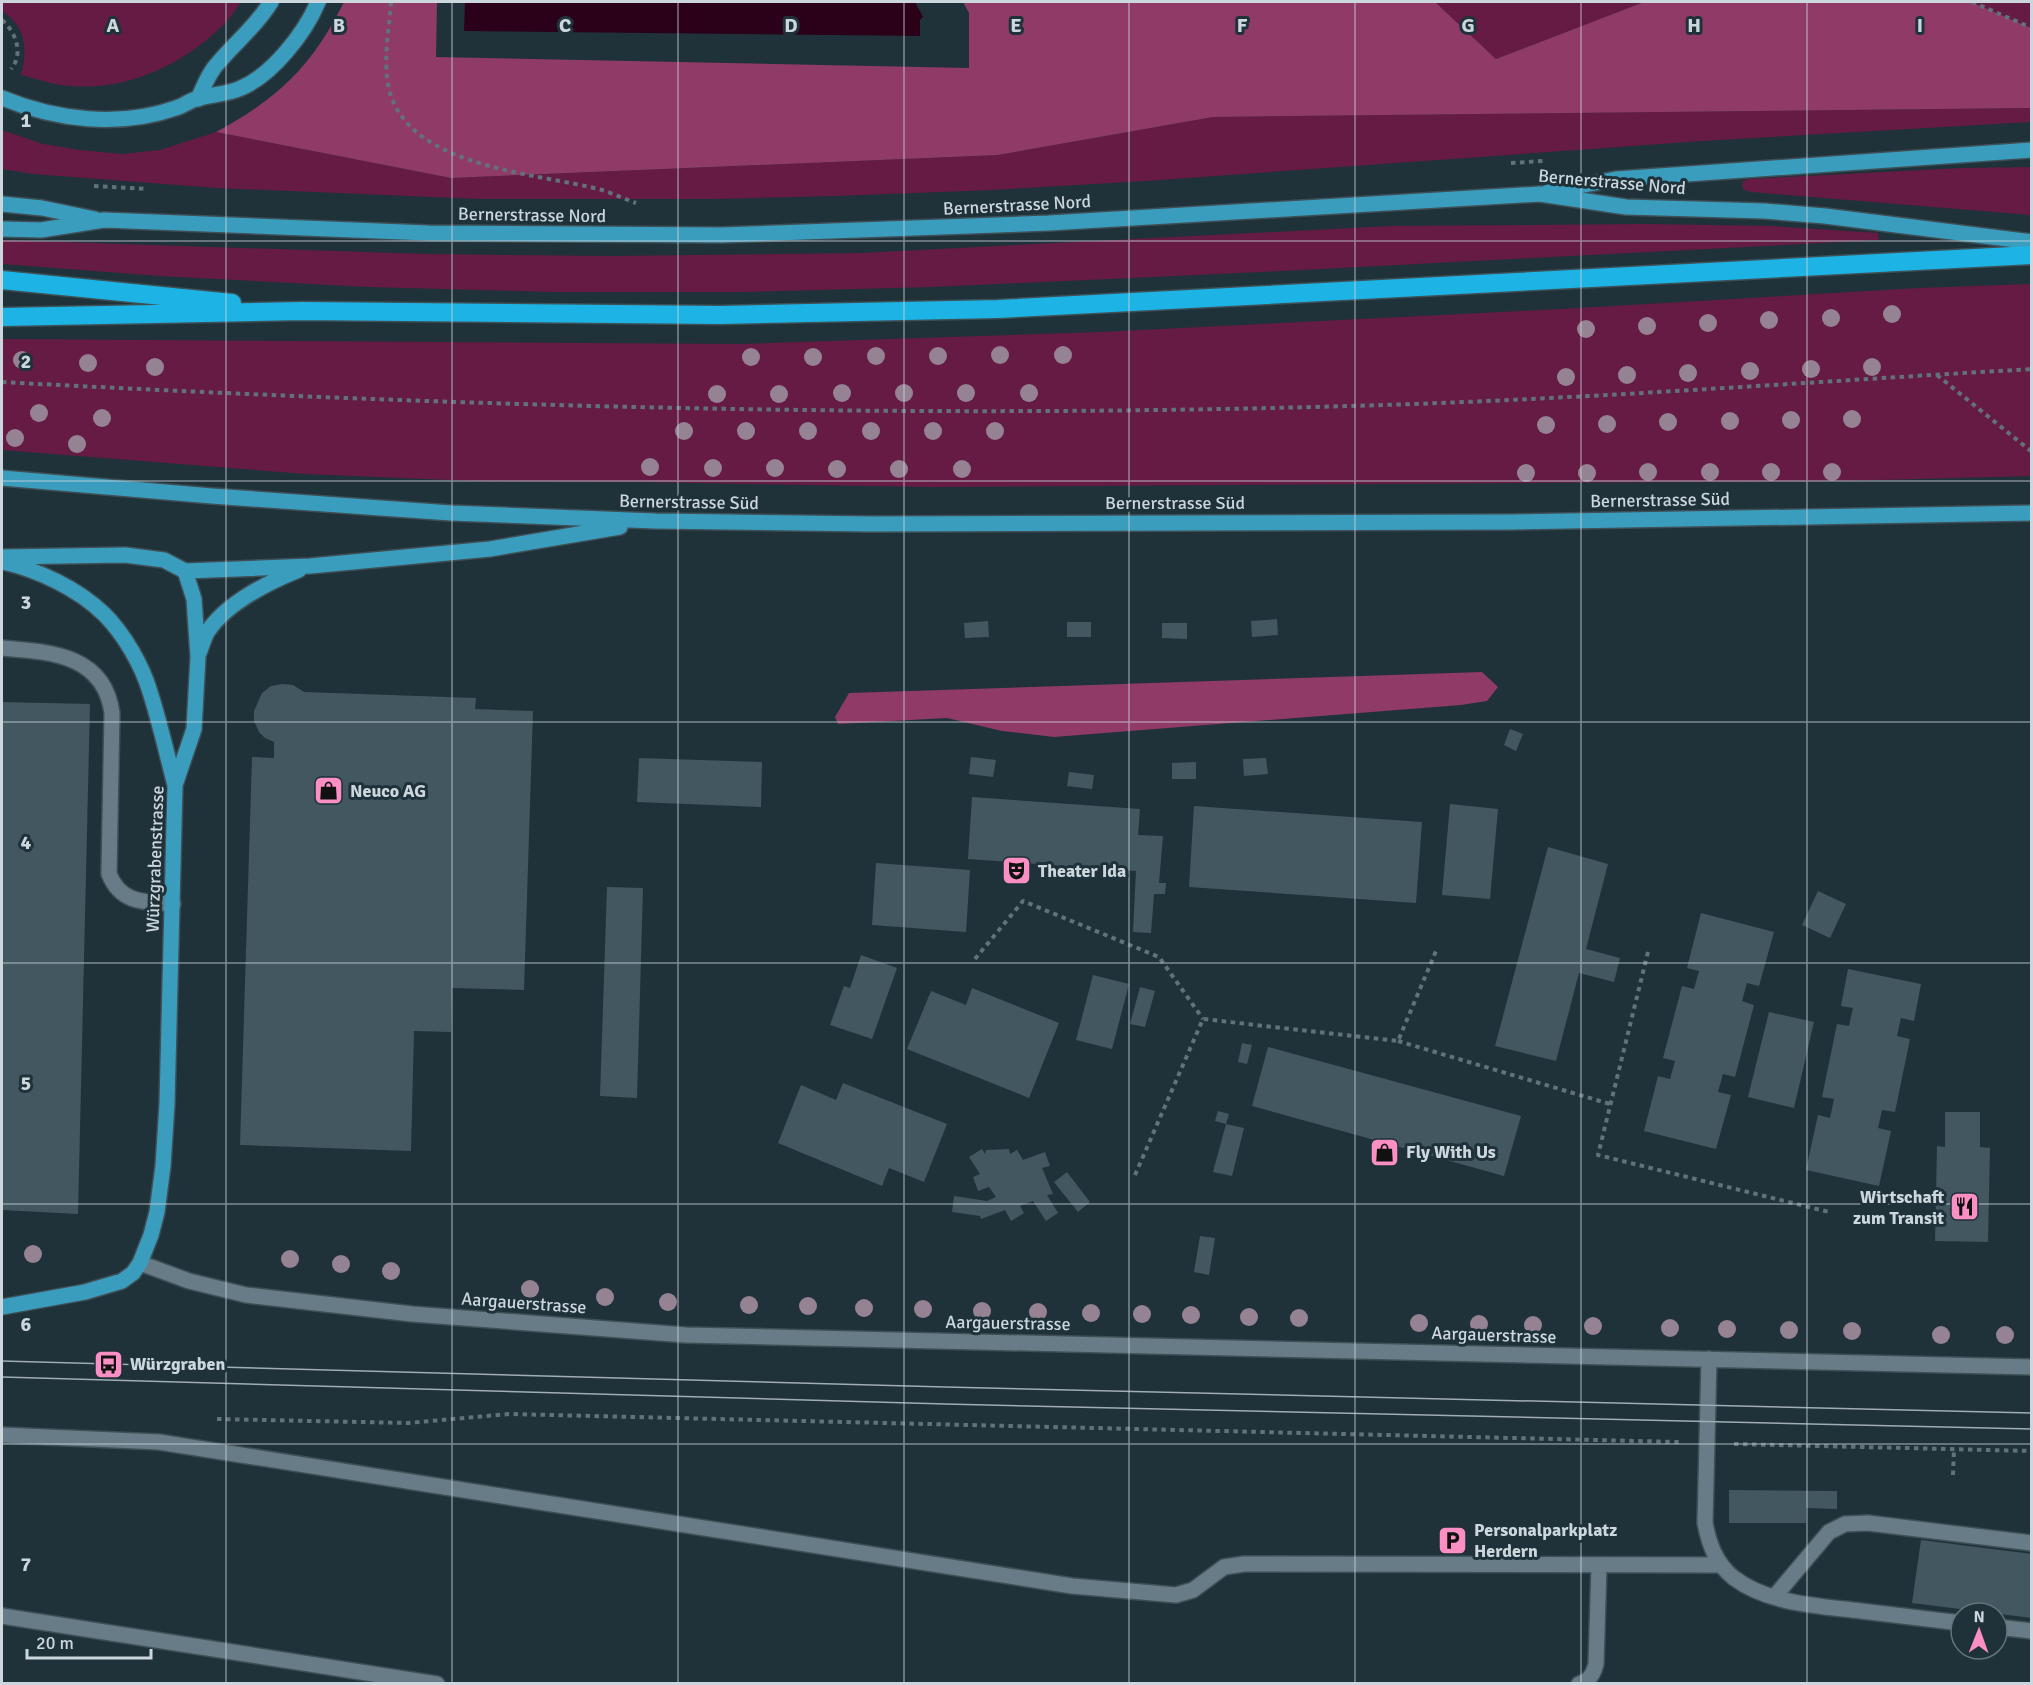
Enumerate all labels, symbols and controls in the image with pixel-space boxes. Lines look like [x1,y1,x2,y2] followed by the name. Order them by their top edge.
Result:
[107,13,120,38] text: A
[333,13,345,38] text: B
[559,13,571,38] text: C
[784,13,798,38] text: D
[1010,13,1022,38] text: E
[1237,13,1248,38] text: F
[1461,13,1475,38] text: G
[1687,13,1701,38] text: H
[1917,13,1923,38] text: I
[21,108,32,133] text: 1
[1537,165,1687,199] street label: Bernerstrasse Nord
[942,190,1092,220] street label: Bernerstrasse Nord
[458,203,606,227] street label: Bernerstrasse Nord
[21,349,31,374] text: 2
[1590,488,1730,512] street label: Bernerstrasse Süd
[619,490,759,514] street label: Bernerstrasse Süd
[1105,492,1245,514] street label: Bernerstrasse Süd
[21,590,31,615] text: 3
[313,775,345,807] shop icon: Neuco AG
[350,780,426,802] place label: Neuco AG
[141,785,169,933] street label: Würzgrabenstrasse
[21,830,32,855] text: 4
[1001,855,1033,887] theatre icon: Theater Ida
[1038,860,1126,882] place label: Theater Ida
[21,1071,31,1096] text: 5
[1369,1136,1401,1168] shop icon: Fly With Us
[1406,1141,1496,1163] place label: Fly With Us
[1853,1186,1945,1229] place label: Wirtschaft zum Transit
[1949,1191,1981,1223] restaurant icon: Wirtschaft zum Transit
[461,1288,587,1318] street label: Aargauerstrasse
[945,1311,1071,1335] street label: Aargauerstrasse
[21,1312,32,1337] text: 6
[1431,1322,1557,1348] street label: Aargauerstrasse
[93,1348,125,1380] bus stop icon: Würzgraben
[130,1353,225,1375] place label: Würzgraben
[1474,1519,1617,1562] place label: Personalparkplatz Herdern
[1437,1524,1469,1556] parking icon: Personalparkplatz Herdern
[21,1552,32,1577] text: 7
[1949,1601,2009,1661] north arrow
[1974,1607,1985,1627] text: N
[27,1622,152,1660] scale bar
[36,1632,74,1654] text: 20 m

